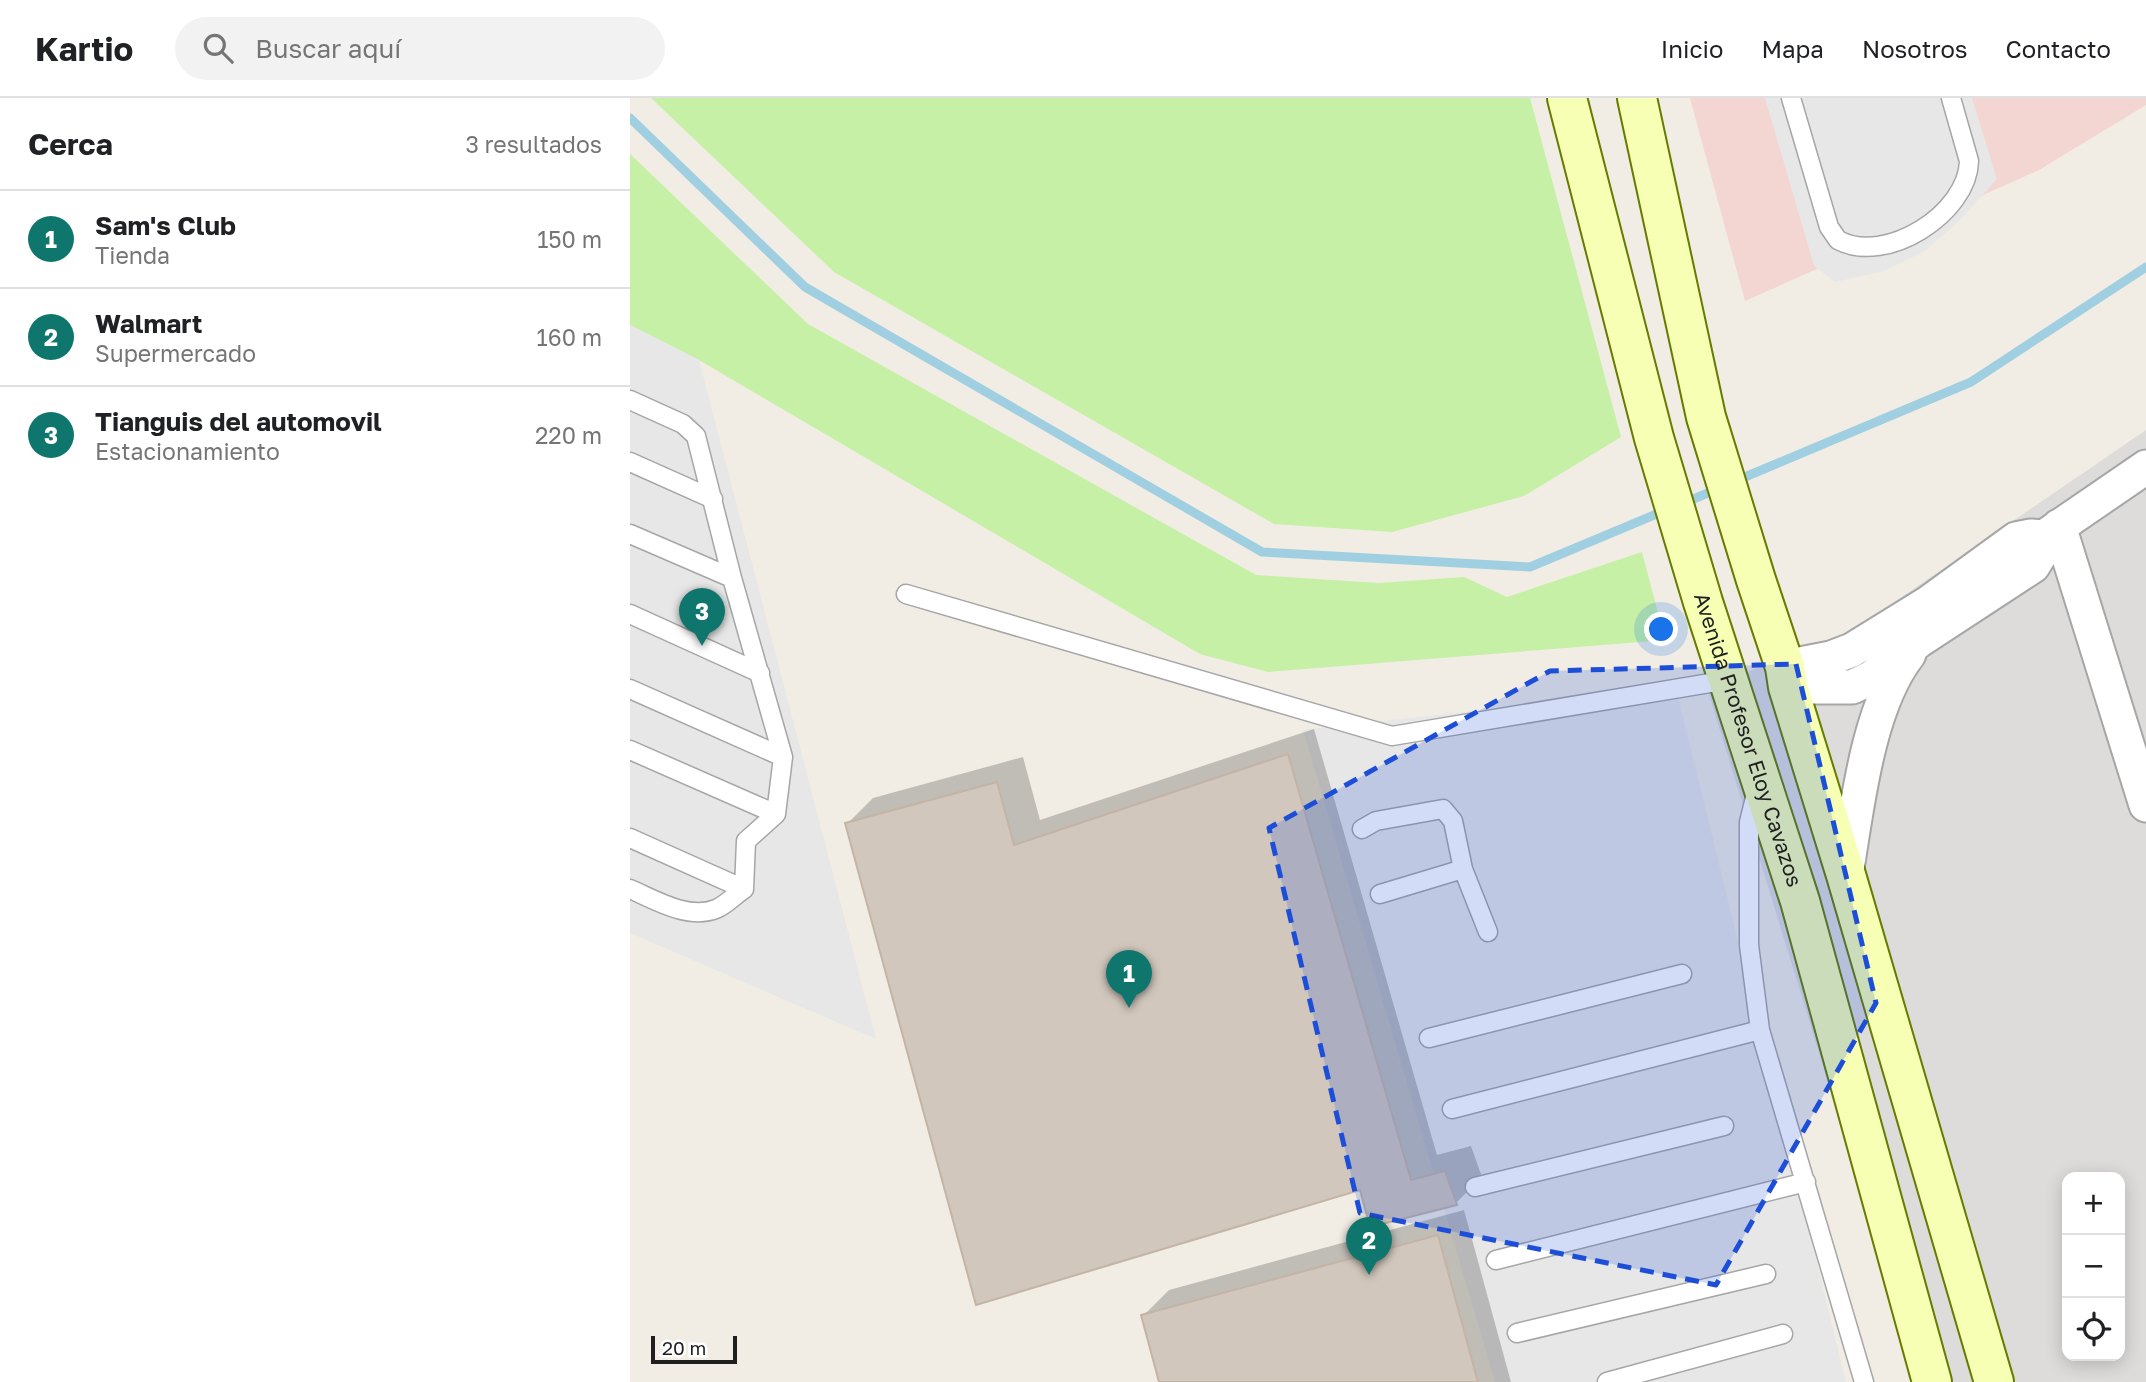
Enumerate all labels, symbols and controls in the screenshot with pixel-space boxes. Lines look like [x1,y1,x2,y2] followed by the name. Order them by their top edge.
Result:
[175,17,665,80] search box
[35,29,133,68] text: Kartio
[199,29,237,67] icon: search
[255,33,401,64] text: Buscar aquí
[1661,34,1723,63] text: Inicio
[1761,34,1824,63] text: Mapa
[1862,34,1968,63] text: Nosotros
[2006,34,2111,63] text: Contacto
[28,126,113,162] text: Cerca
[465,130,602,158] text: 3 resultados
[95,210,236,241] text: Sam's Club
[45,225,57,253] text: 1
[537,225,602,253] text: 150 m
[95,241,170,269] text: Tienda
[95,308,202,339] text: Walmart
[44,323,58,351] text: 2
[537,323,602,351] text: 160 m
[95,339,256,367] text: Supermercado
[95,406,382,437] text: Tianguis del automovil
[44,421,58,449] text: 3
[535,421,602,449] text: 220 m
[95,437,280,465] text: Estacionamiento
[679,588,725,646] pin: 3
[1689,589,1809,890] street label: Avenida Profesor Eloy Cavazos
[1644,612,1678,646] your location
[1106,950,1152,1008] pin: 1
[2062,1172,2125,1361] map controls
[2062,1172,2125,1235] button: +
[1346,1217,1392,1275] pin: 2
[2062,1235,2125,1298] button: −
[2062,1298,2125,1361] button: locate
[651,1333,737,1365] scale bar
[662,1336,706,1359] text: 20 m

